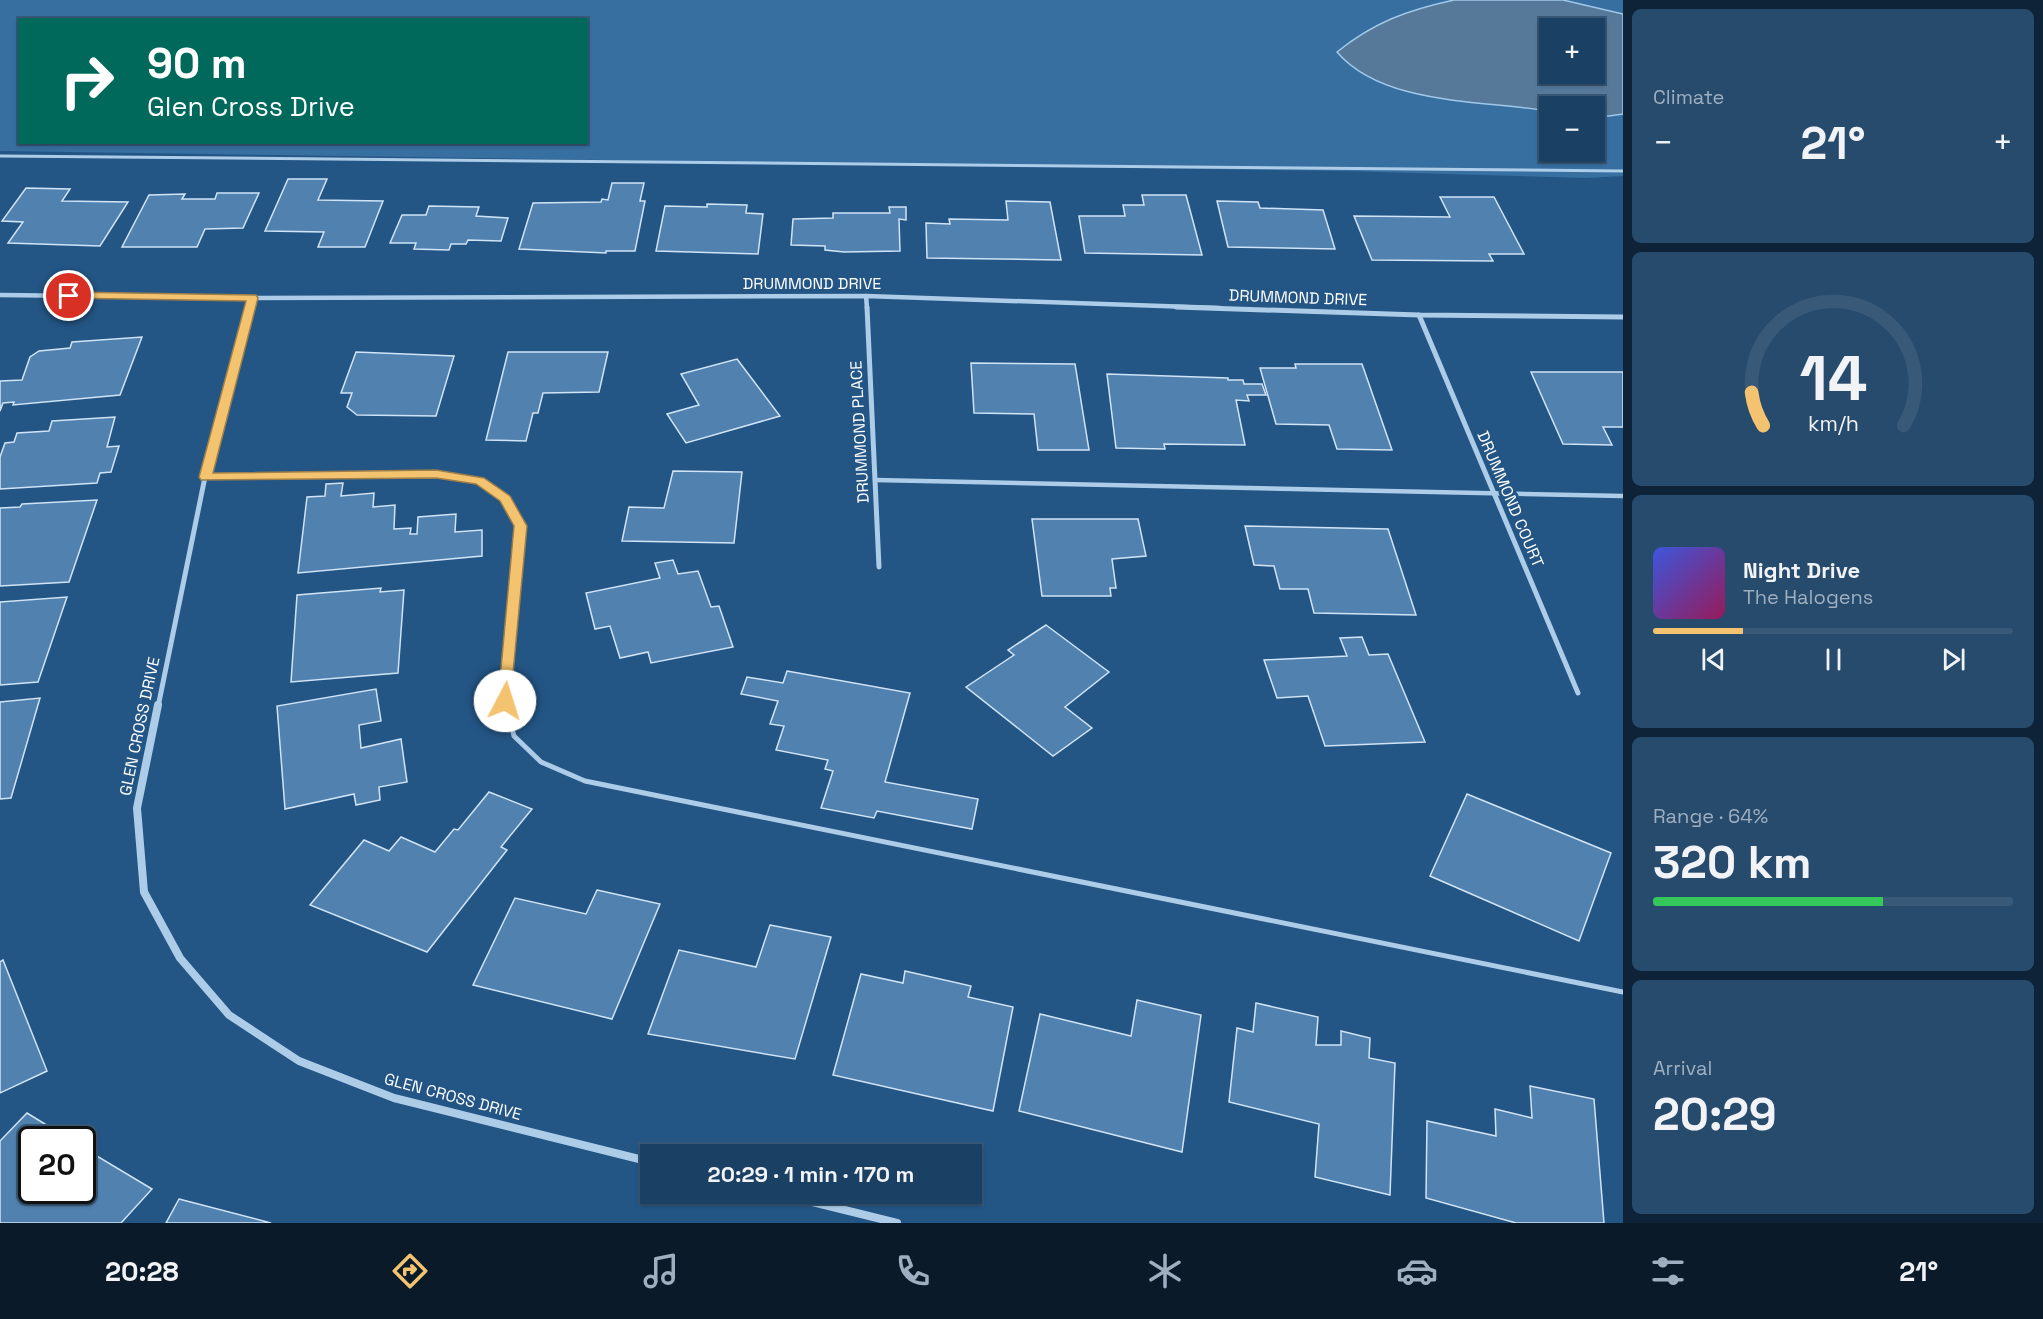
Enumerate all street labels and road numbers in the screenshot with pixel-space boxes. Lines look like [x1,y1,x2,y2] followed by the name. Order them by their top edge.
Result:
[743,273,881,294] street label: DRUMMOND DRIVE
[1228,285,1368,310] street label: DRUMMOND DRIVE
[845,360,874,504] street label: DRUMMOND PLACE
[1472,428,1549,571] street label: DRUMMOND COURT
[115,655,164,797] street label: GLEN CROSS DRIVE
[382,1068,524,1125] street label: GLEN CROSS DRIVE

